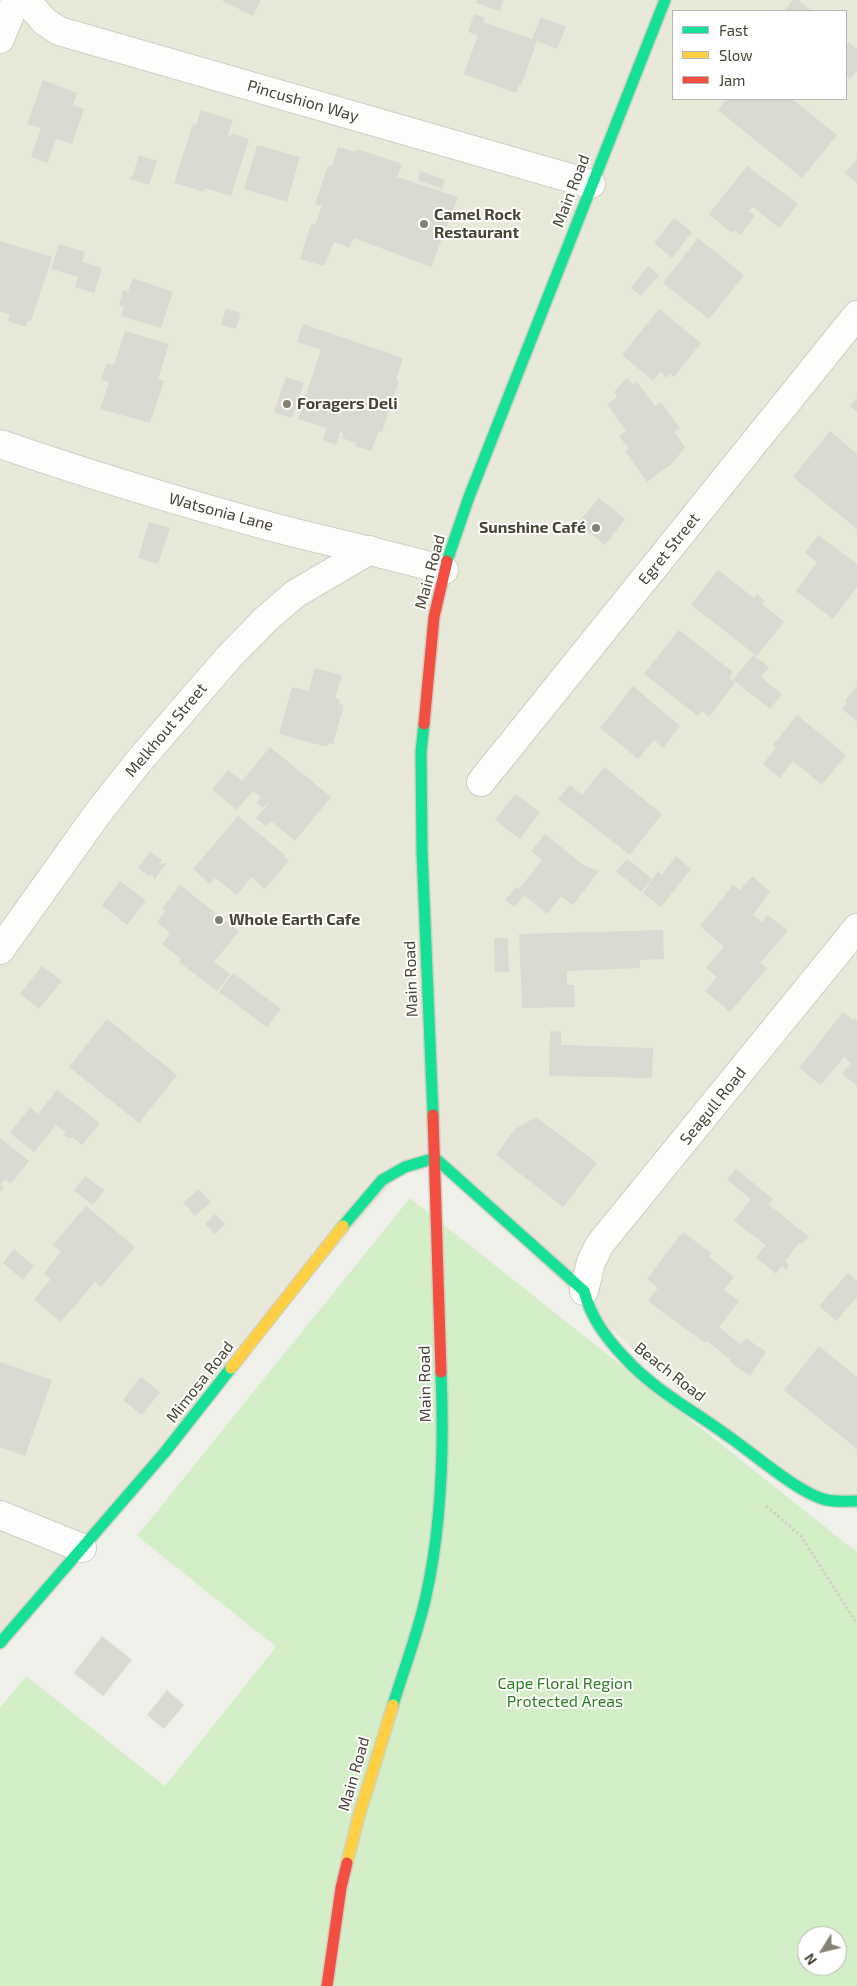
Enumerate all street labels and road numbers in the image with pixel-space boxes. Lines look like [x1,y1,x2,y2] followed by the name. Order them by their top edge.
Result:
[245,76,361,126] street label: Pincushion Way
[548,152,594,230] street label: Main Road
[167,489,275,535] street label: Watsonia Lane
[634,509,704,589] street label: Egret Street
[411,533,449,611] street label: Main Road
[121,679,211,781] street label: Melkhout Street
[400,940,422,1018] street label: Main Road
[676,1063,750,1149] street label: Seagull Road
[162,1337,238,1427] street label: Mimosa Road
[631,1338,709,1406] street label: Beach Road
[415,1346,435,1422] street label: Main Road
[334,1735,374,1813] street label: Main Road

